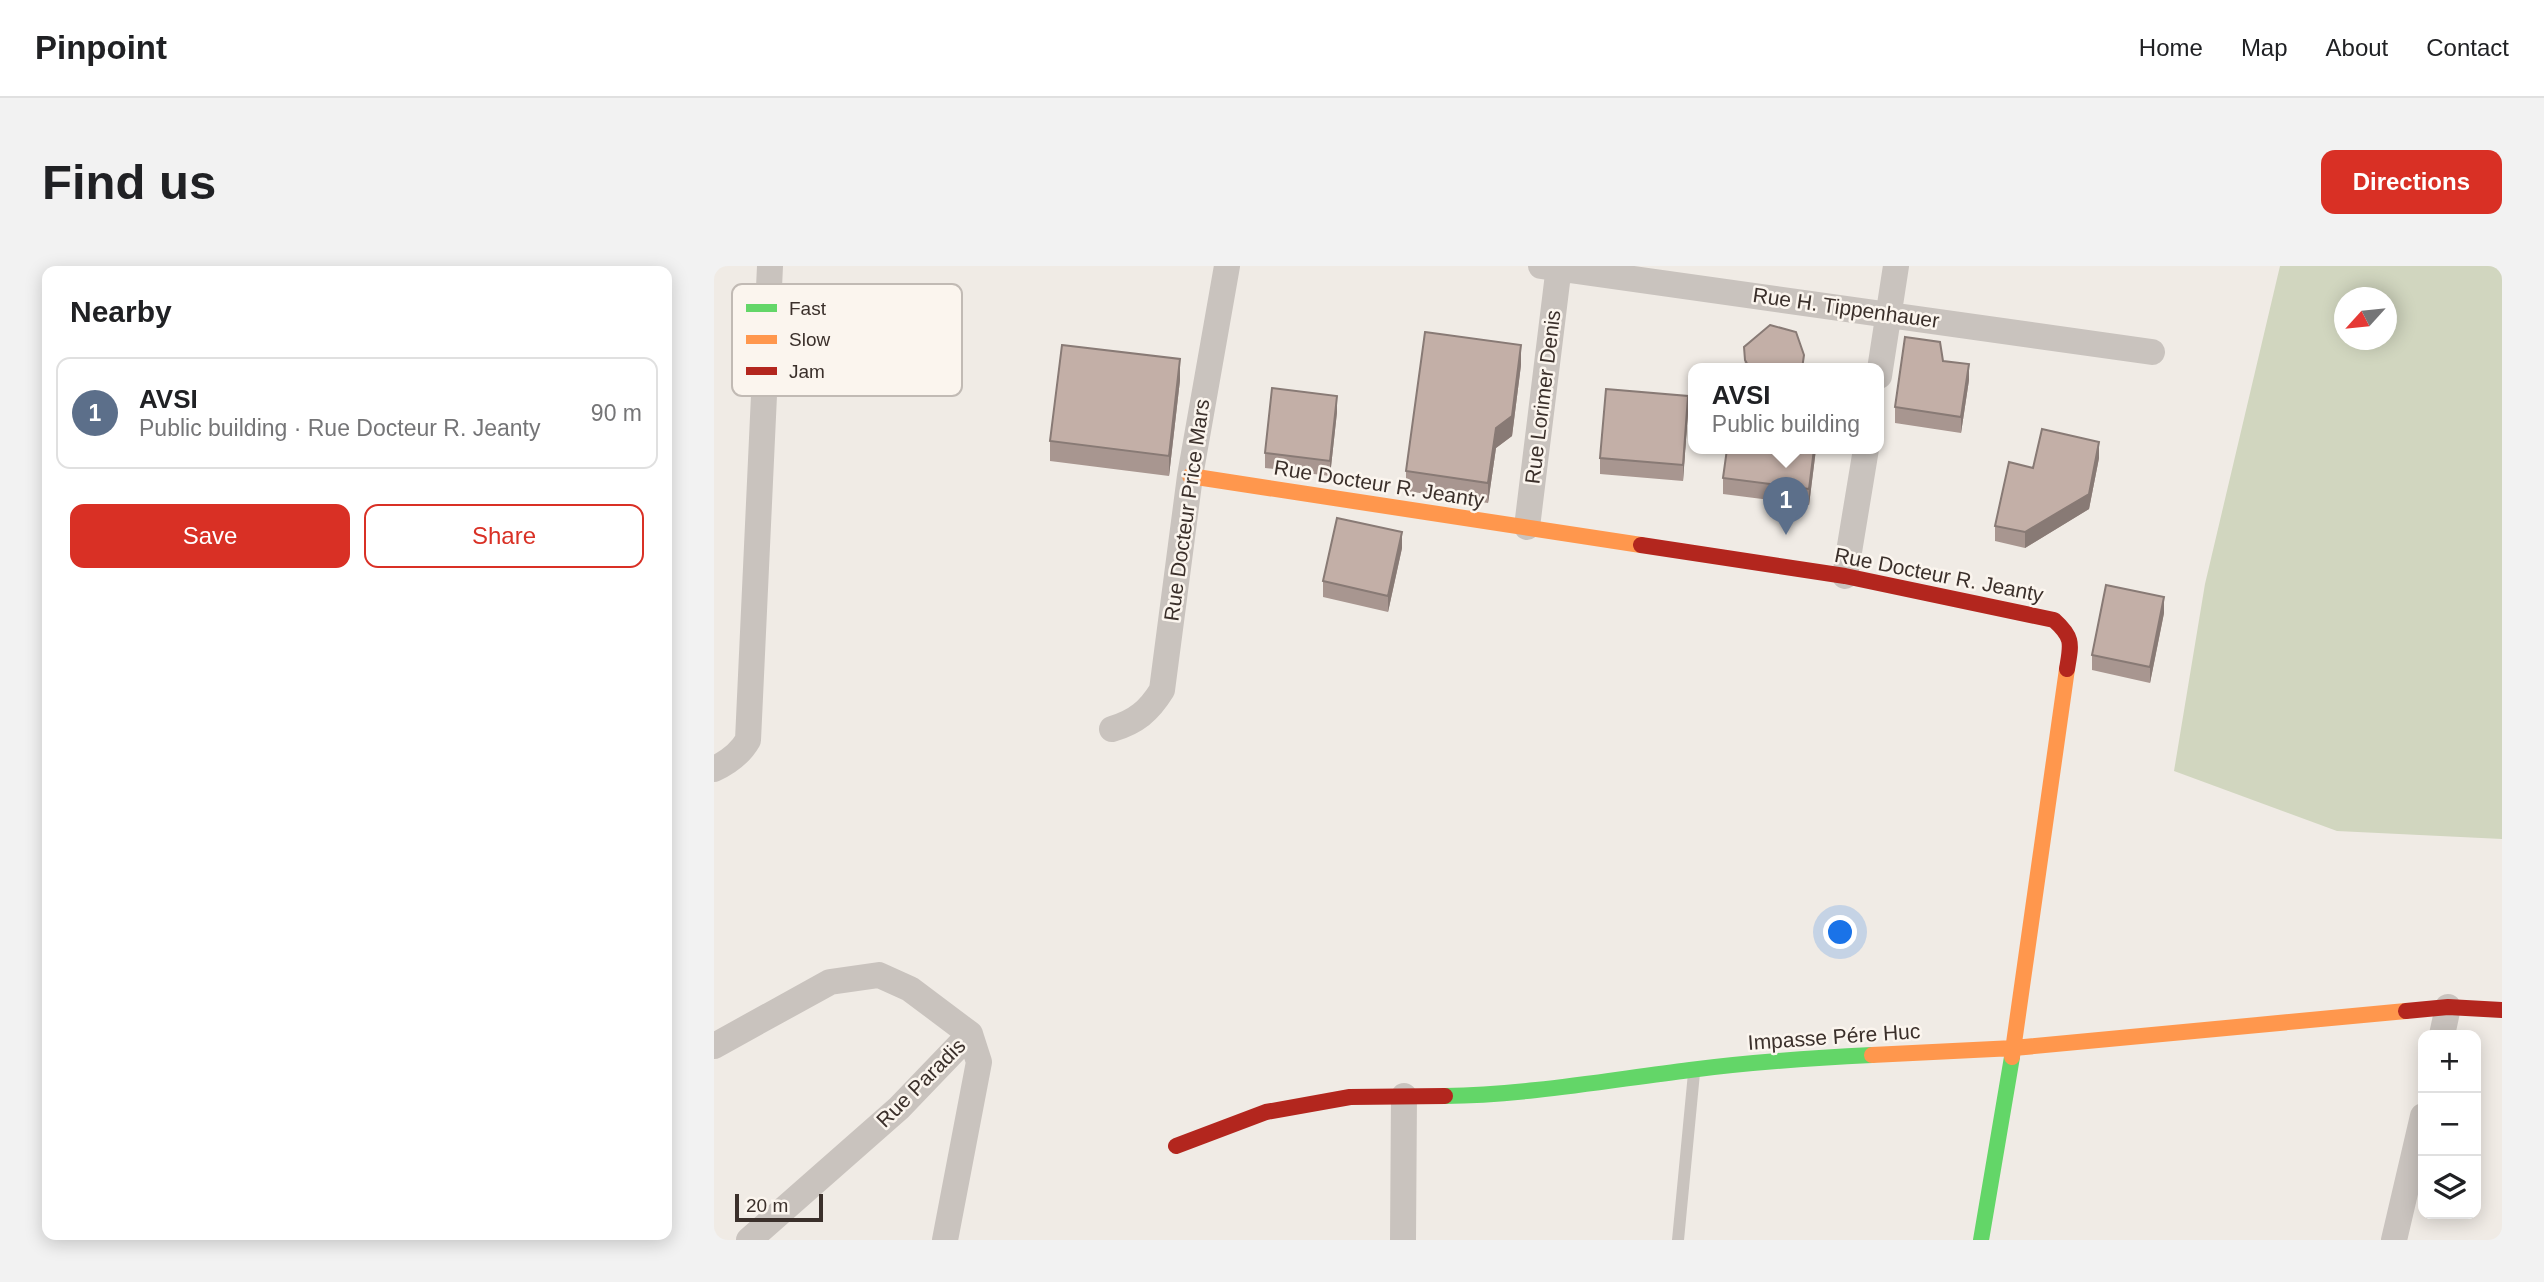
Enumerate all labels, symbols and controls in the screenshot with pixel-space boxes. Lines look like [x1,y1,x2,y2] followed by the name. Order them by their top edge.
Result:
[35,29,167,66] text: Pinpoint
[2139,34,2203,61] text: Home
[2241,34,2288,61] text: Map
[2326,34,2388,61] text: About
[2426,34,2509,61] text: Contact
[2321,150,2502,214] button: Directions
[42,155,216,209] text: Find us
[1751,283,1941,332] street label: Rue H. Tippenhauer
[732,284,962,396] legend
[2334,287,2397,350] north arrow
[70,295,172,328] text: Nearby
[789,298,827,319] text: Fast
[1520,309,1565,485] street label: Rue Lorimer Denis
[789,329,830,350] text: Slow
[789,361,825,382] text: Jam
[1688,363,1884,454] popup
[1712,380,1771,410] text: AVSI
[139,384,198,414] text: AVSI
[1160,397,1213,622] street label: Rue Docteur Price Mars
[89,400,101,426] text: 1
[591,400,642,426] text: 90 m
[1712,411,1860,437] text: Public building
[139,415,540,441] text: Public building · Rue Docteur R. Jeanty
[1272,456,1486,512] street label: Rue Docteur R. Jeanty
[1763,477,1809,535] pin: 1
[70,504,350,568] button: Save
[364,504,644,568] button: Share
[1833,543,2046,606] street label: Rue Docteur R. Jeanty
[1823,915,1857,949] your location
[1747,1019,1921,1054] street label: Impasse Pére Huc
[2418,1030,2481,1219] map controls
[2418,1030,2481,1093] button: +
[872,1034,970,1132] street label: Rue Paradis
[2418,1093,2481,1156] button: −
[2418,1156,2481,1219] button: layers
[735,1191,822,1223] scale bar
[746,1195,788,1216] text: 20 m

